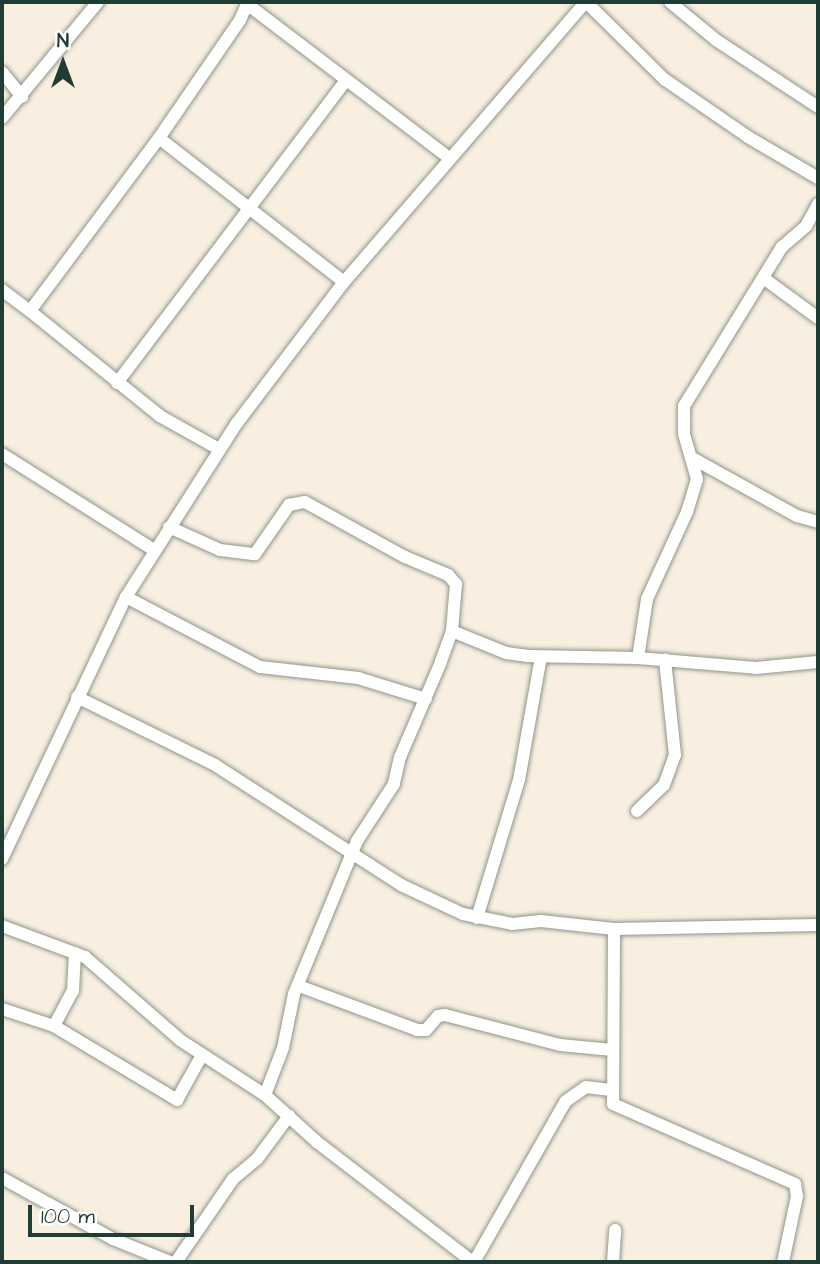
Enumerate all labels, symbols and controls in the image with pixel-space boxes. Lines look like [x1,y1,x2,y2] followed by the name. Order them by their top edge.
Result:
[28,28,98,98] north arrow
[57,28,69,55] text: N
[32,1190,198,1234] scale bar
[41,1202,95,1231] text: 100 m

